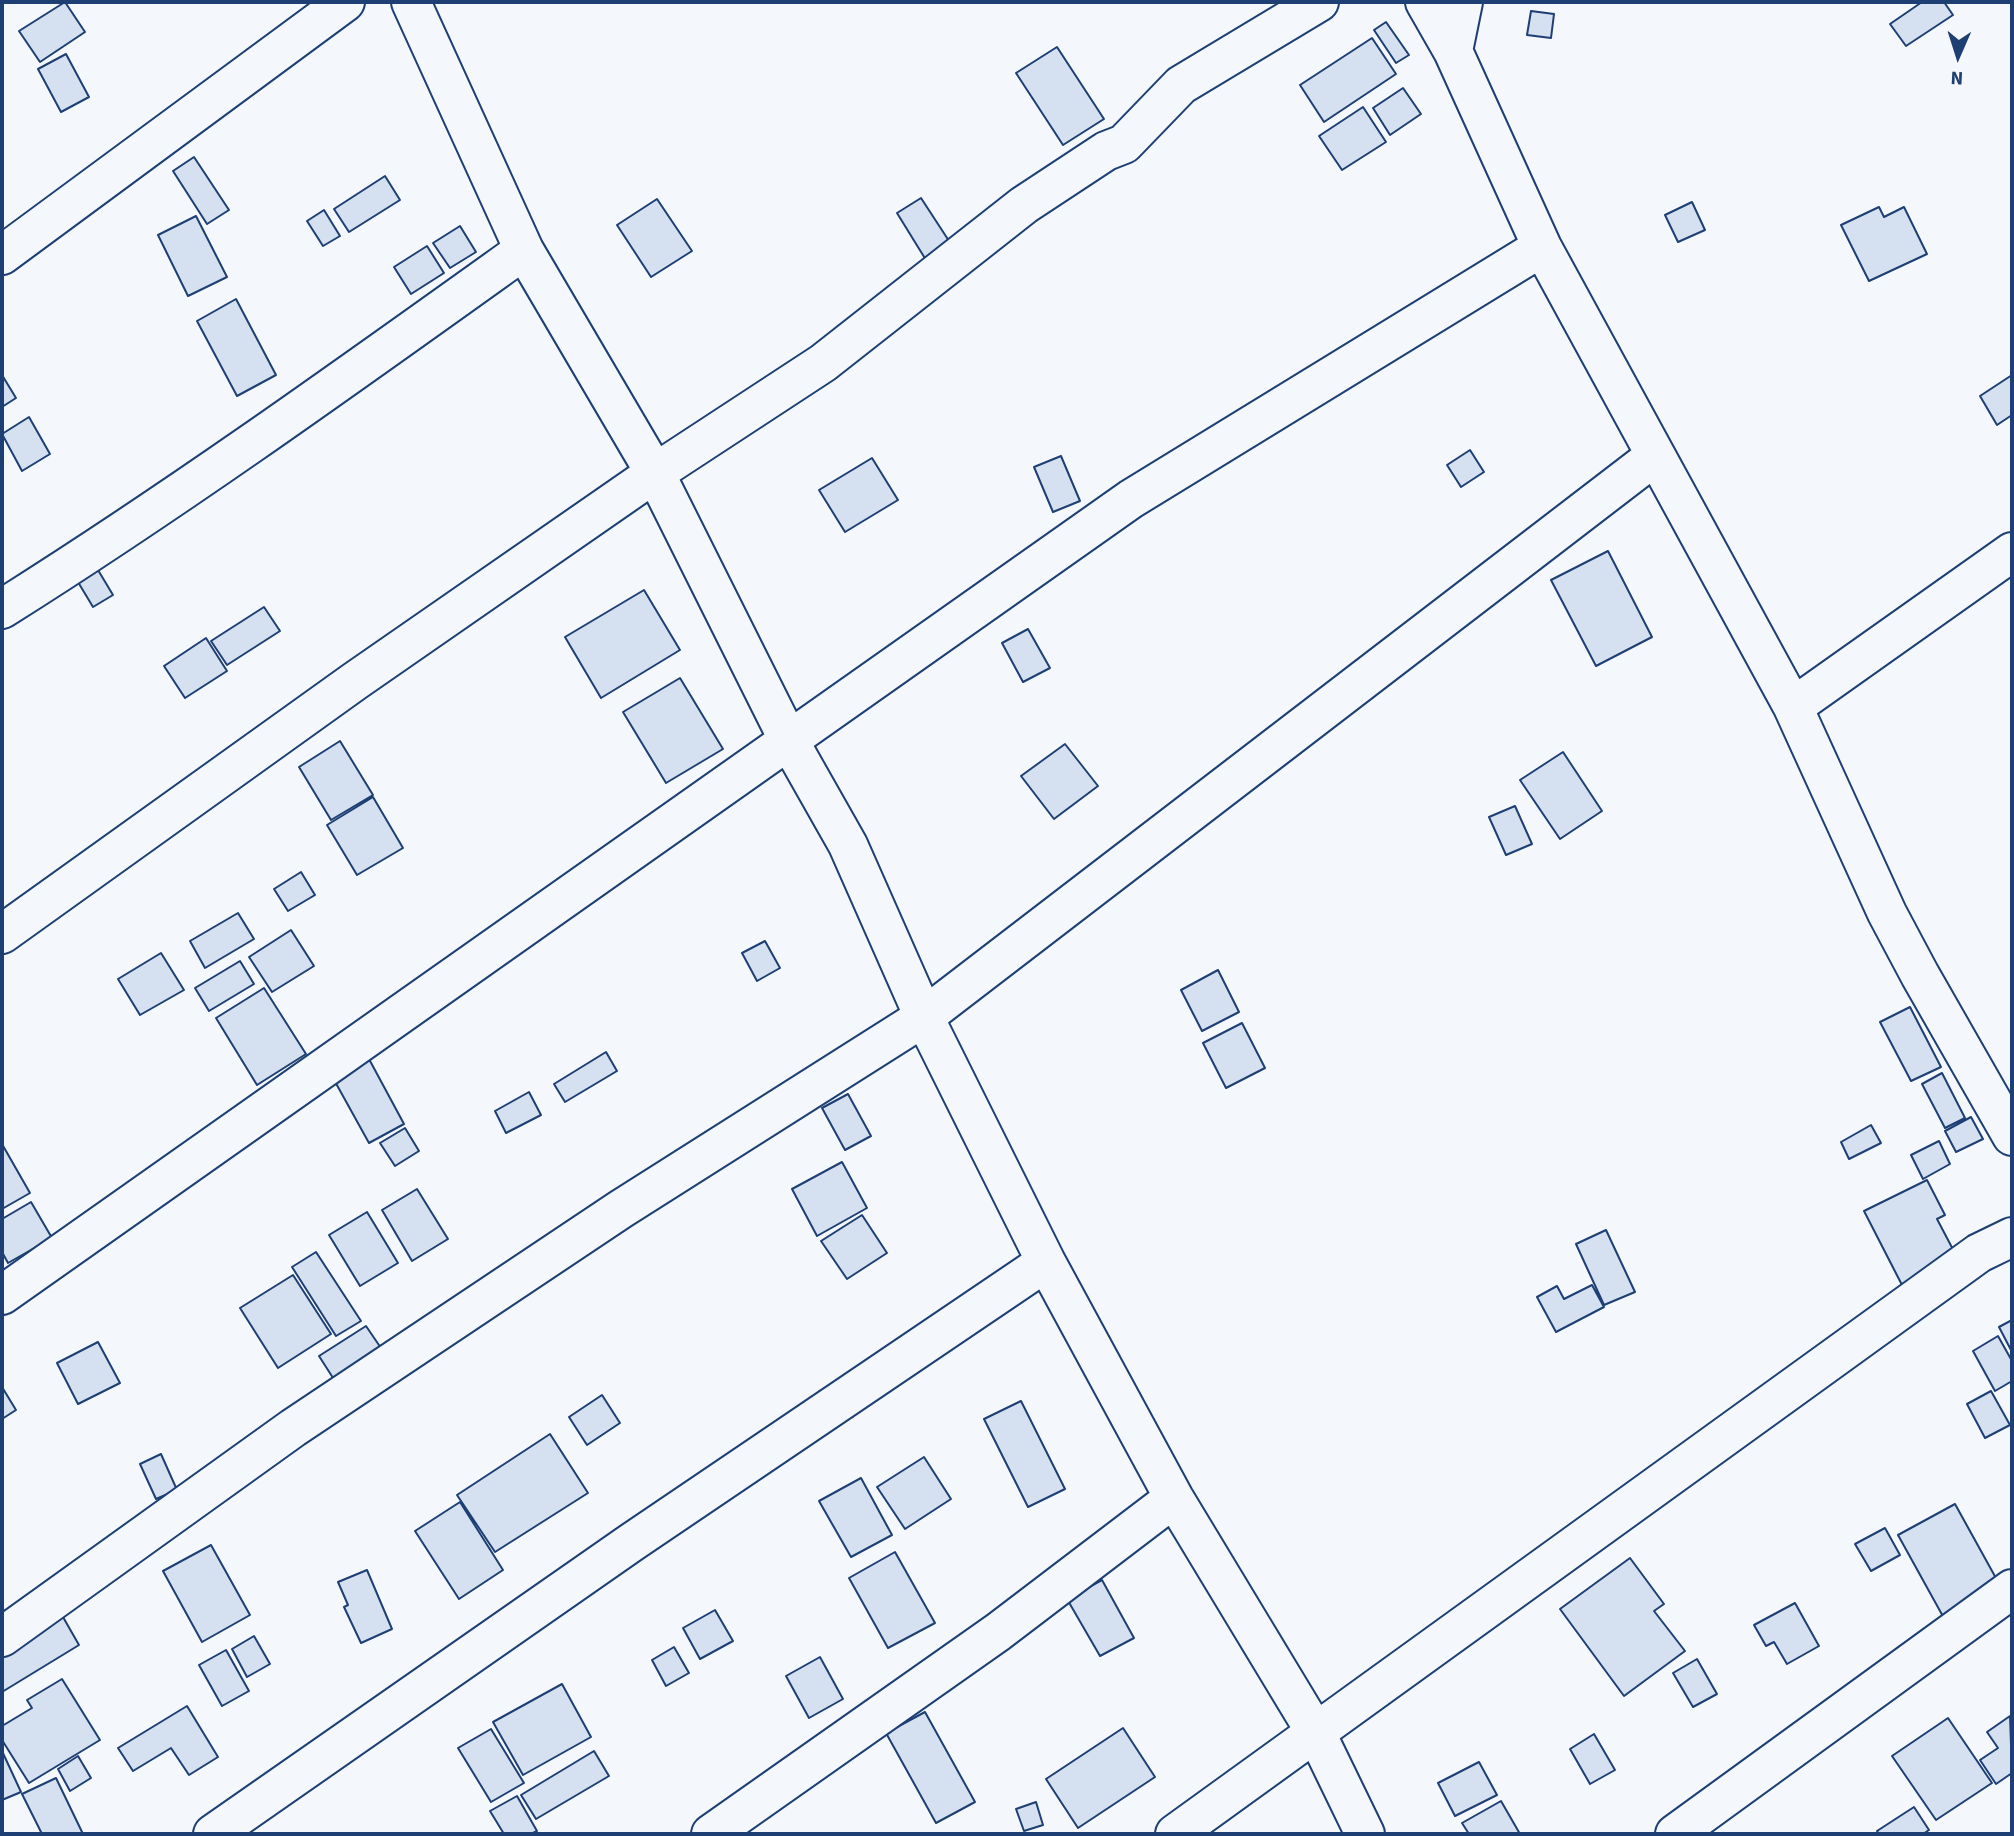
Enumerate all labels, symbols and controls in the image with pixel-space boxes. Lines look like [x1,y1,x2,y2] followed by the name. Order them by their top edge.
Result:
[1923,21,1993,91] north arrow
[1950,64,1964,91] text: N

